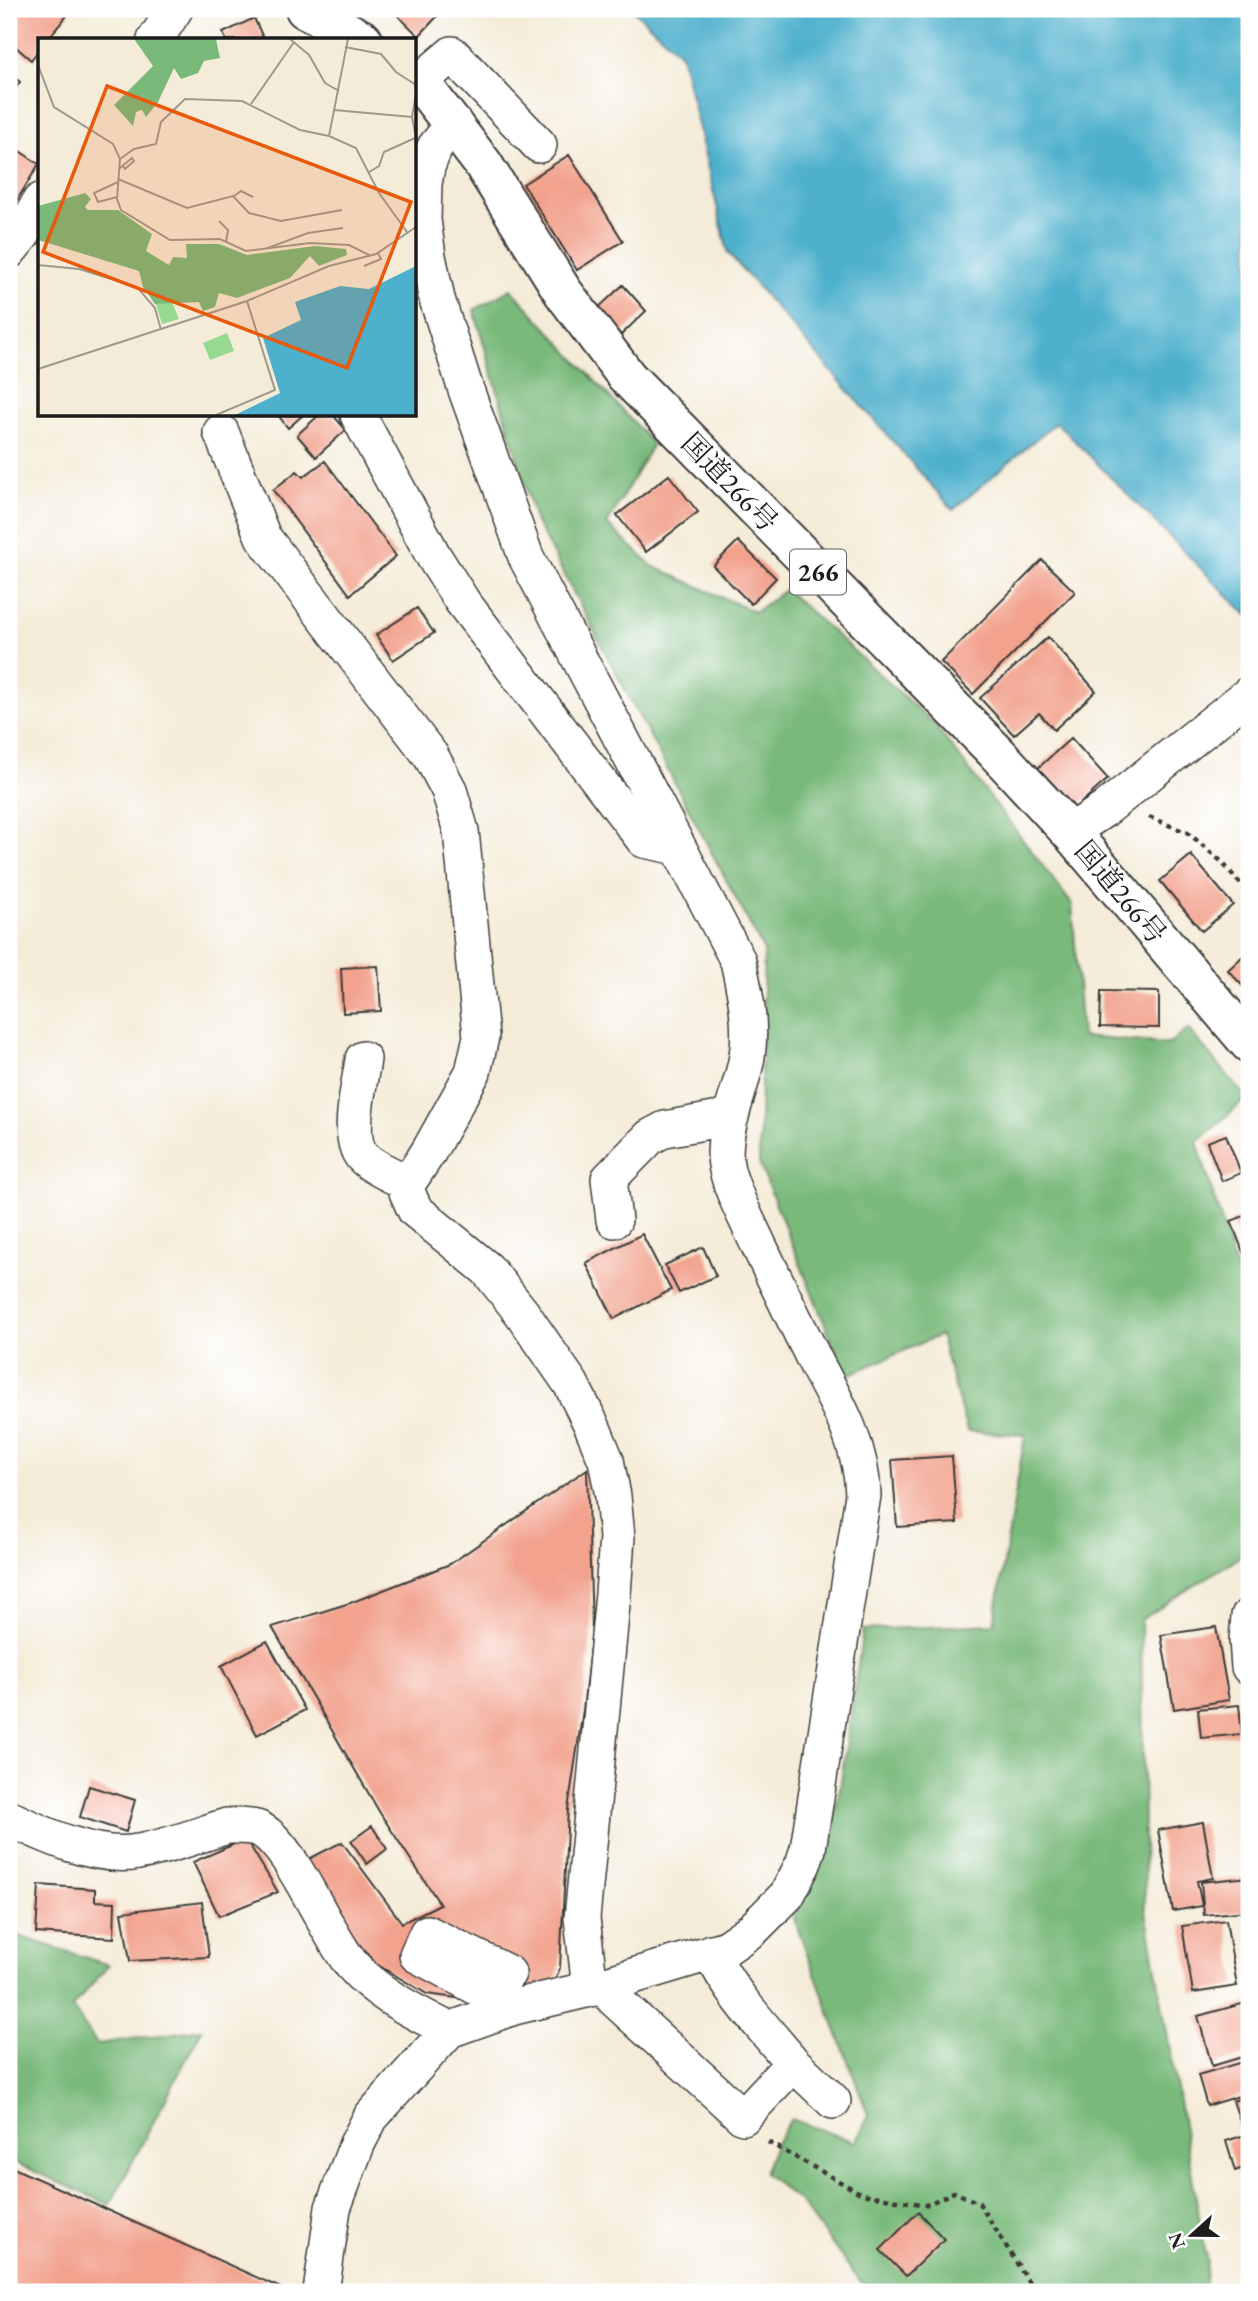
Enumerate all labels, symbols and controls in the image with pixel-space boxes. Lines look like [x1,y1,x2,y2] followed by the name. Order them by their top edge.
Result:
[38,38,416,416] inset map
[674,425,786,539] street label: 国道266号
[790,550,846,594] road number: 266
[1067,833,1175,951] street label: 国道266号
[1156,2200,1226,2270] north arrow
[1162,2229,1191,2253] text: N

